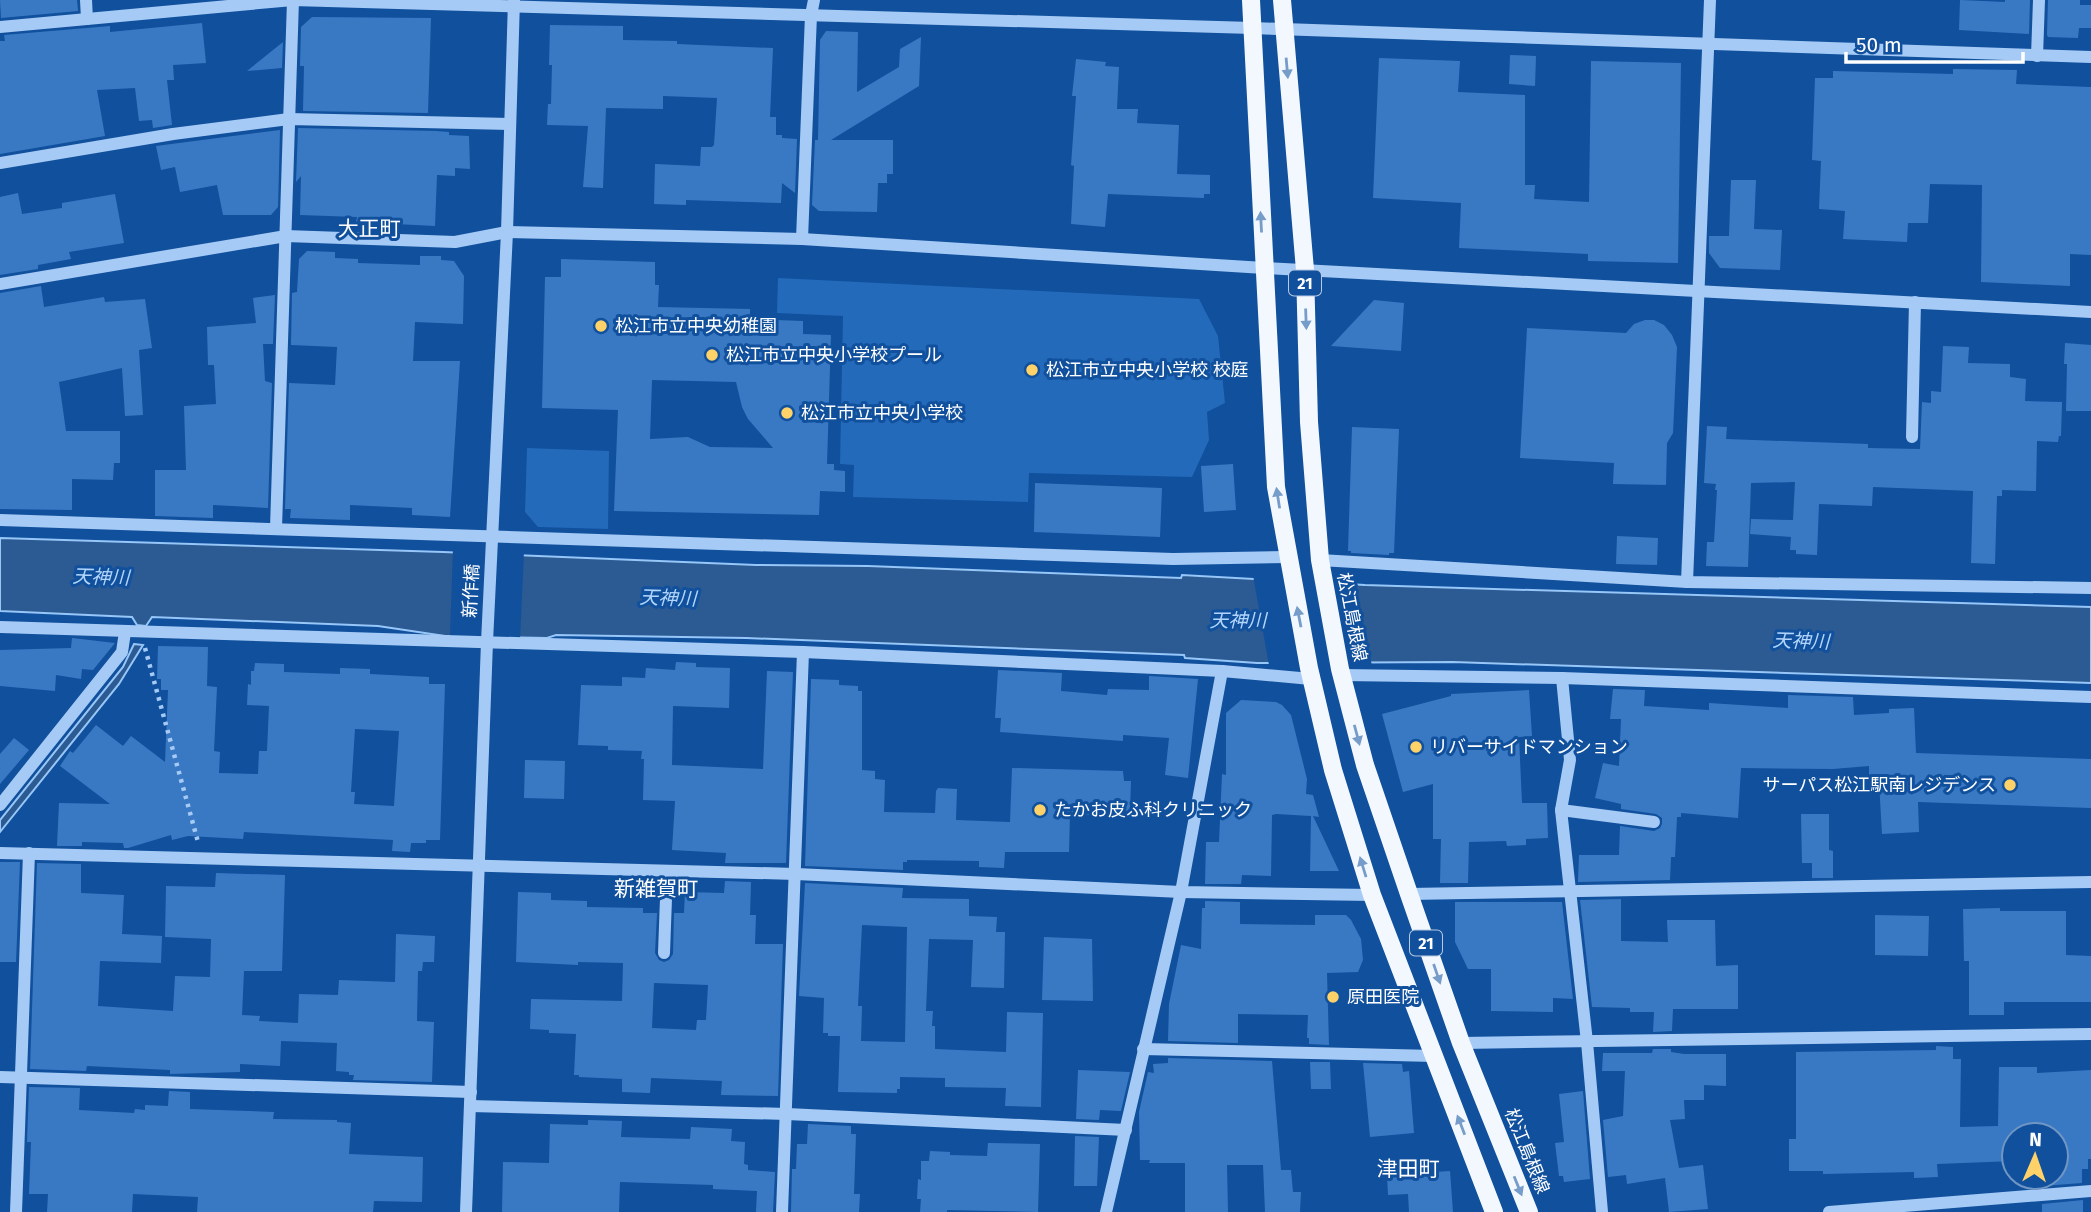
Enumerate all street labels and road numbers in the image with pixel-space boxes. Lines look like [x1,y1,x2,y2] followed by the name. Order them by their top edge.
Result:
[1289,270,1321,296] road number: 21
[459,563,483,619] street label: 新作橋
[1333,571,1371,663] street label: 松江島根線
[1410,931,1442,956] road number: 21
[1500,1105,1554,1197] street label: 松江島根線

